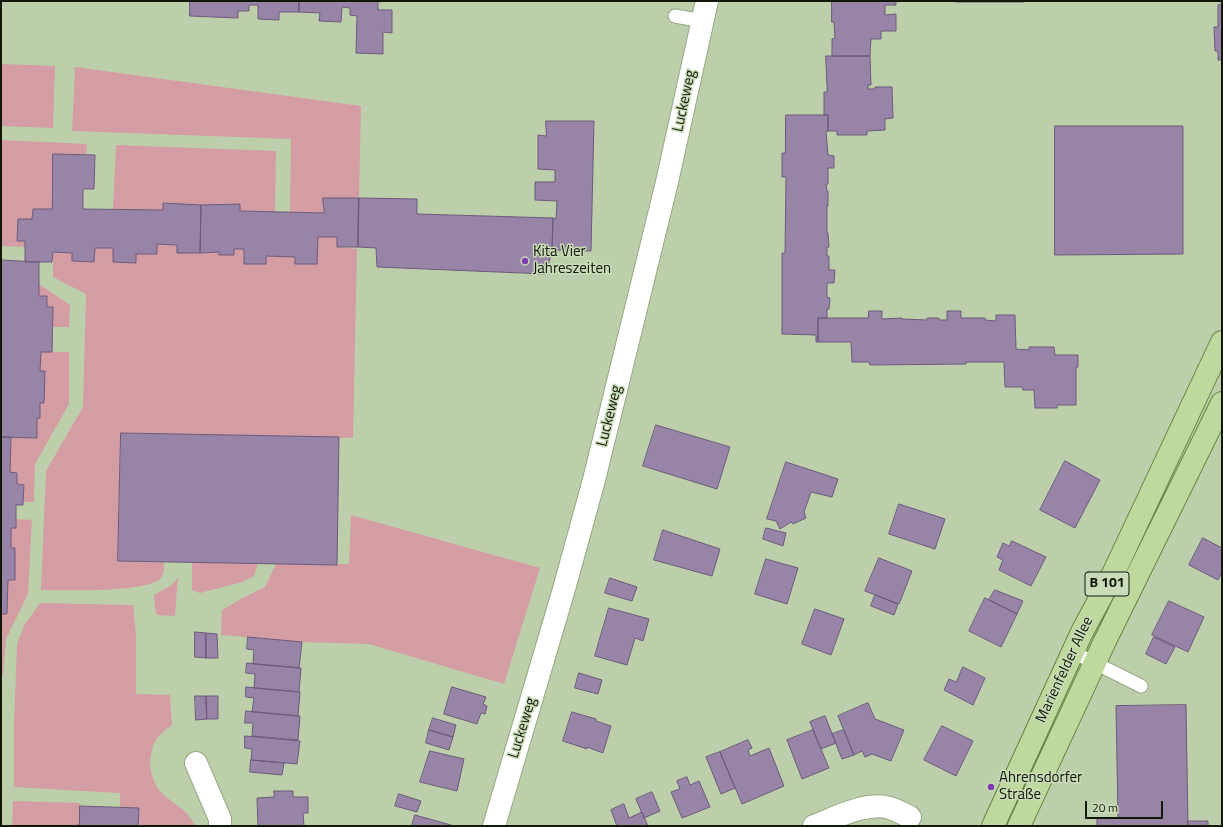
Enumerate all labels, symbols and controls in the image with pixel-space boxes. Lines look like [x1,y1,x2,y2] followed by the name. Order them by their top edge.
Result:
[670,68,700,134] street label: Luckeweg
[533,243,611,278] place label: Kita Vier Jahreszeiten
[520,256,530,266] marker: Kita Vier Jahreszeiten
[594,383,626,449] street label: Luckeweg
[1085,572,1129,596] road number: B 101
[1033,614,1097,726] street label: Marienfelder Allee
[505,695,541,761] street label: Luckeweg
[999,769,1082,804] place label: Ahrensdorfer Straße
[986,782,996,792] marker: Ahrensdorfer Straße
[1087,793,1165,819] scale bar
[1092,798,1118,817] text: 20 m

